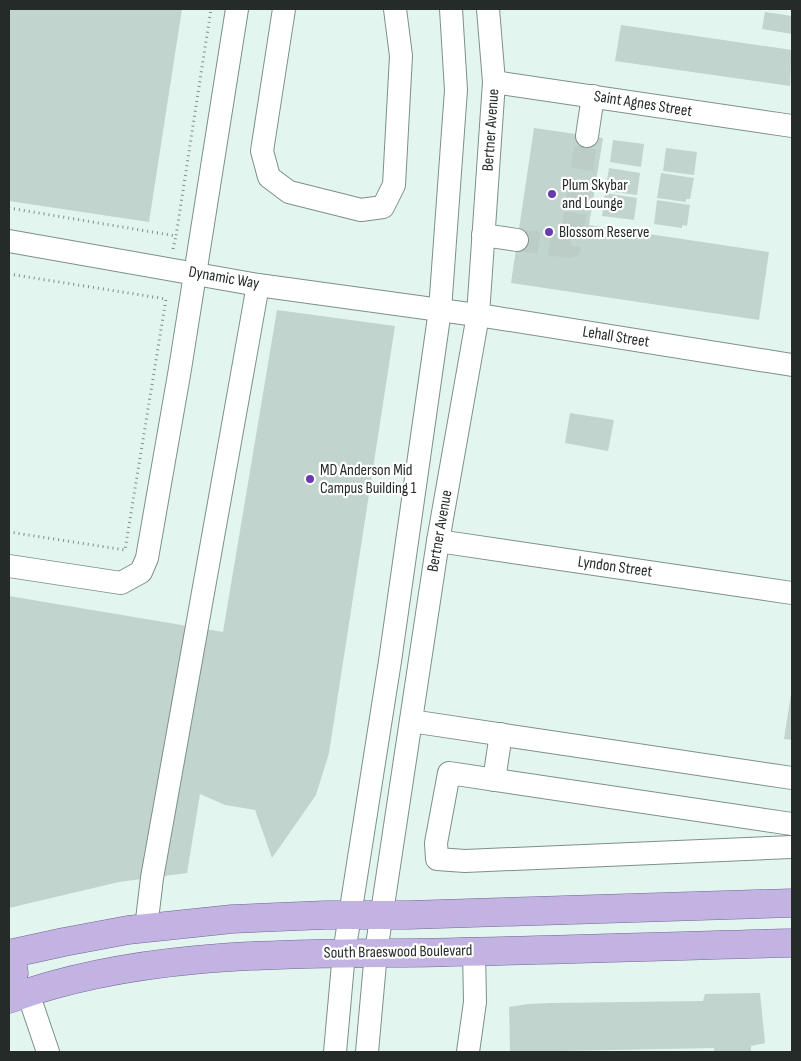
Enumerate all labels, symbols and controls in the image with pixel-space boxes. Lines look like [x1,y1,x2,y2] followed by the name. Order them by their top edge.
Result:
[593,87,694,121] street label: Saint Agnes Street
[479,88,503,172] street label: Bertner Avenue
[562,176,628,213] place label: Plum Skybar and Lounge
[546,188,558,200] marker: Plum Skybar and Lounge
[559,223,650,242] place label: Blossom Reserve
[543,226,555,238] marker: Blossom Reserve
[187,262,261,294] street label: Dynamic Way
[581,322,651,352] street label: Lehall Street
[320,461,417,498] place label: MD Anderson Mid Campus Building 1
[304,473,316,485] marker: MD Anderson Mid Campus Building 1
[423,489,457,573] street label: Bertner Avenue
[577,552,654,582] street label: Lyndon Street
[324,941,472,963] street label: South Braeswood Boulevard

